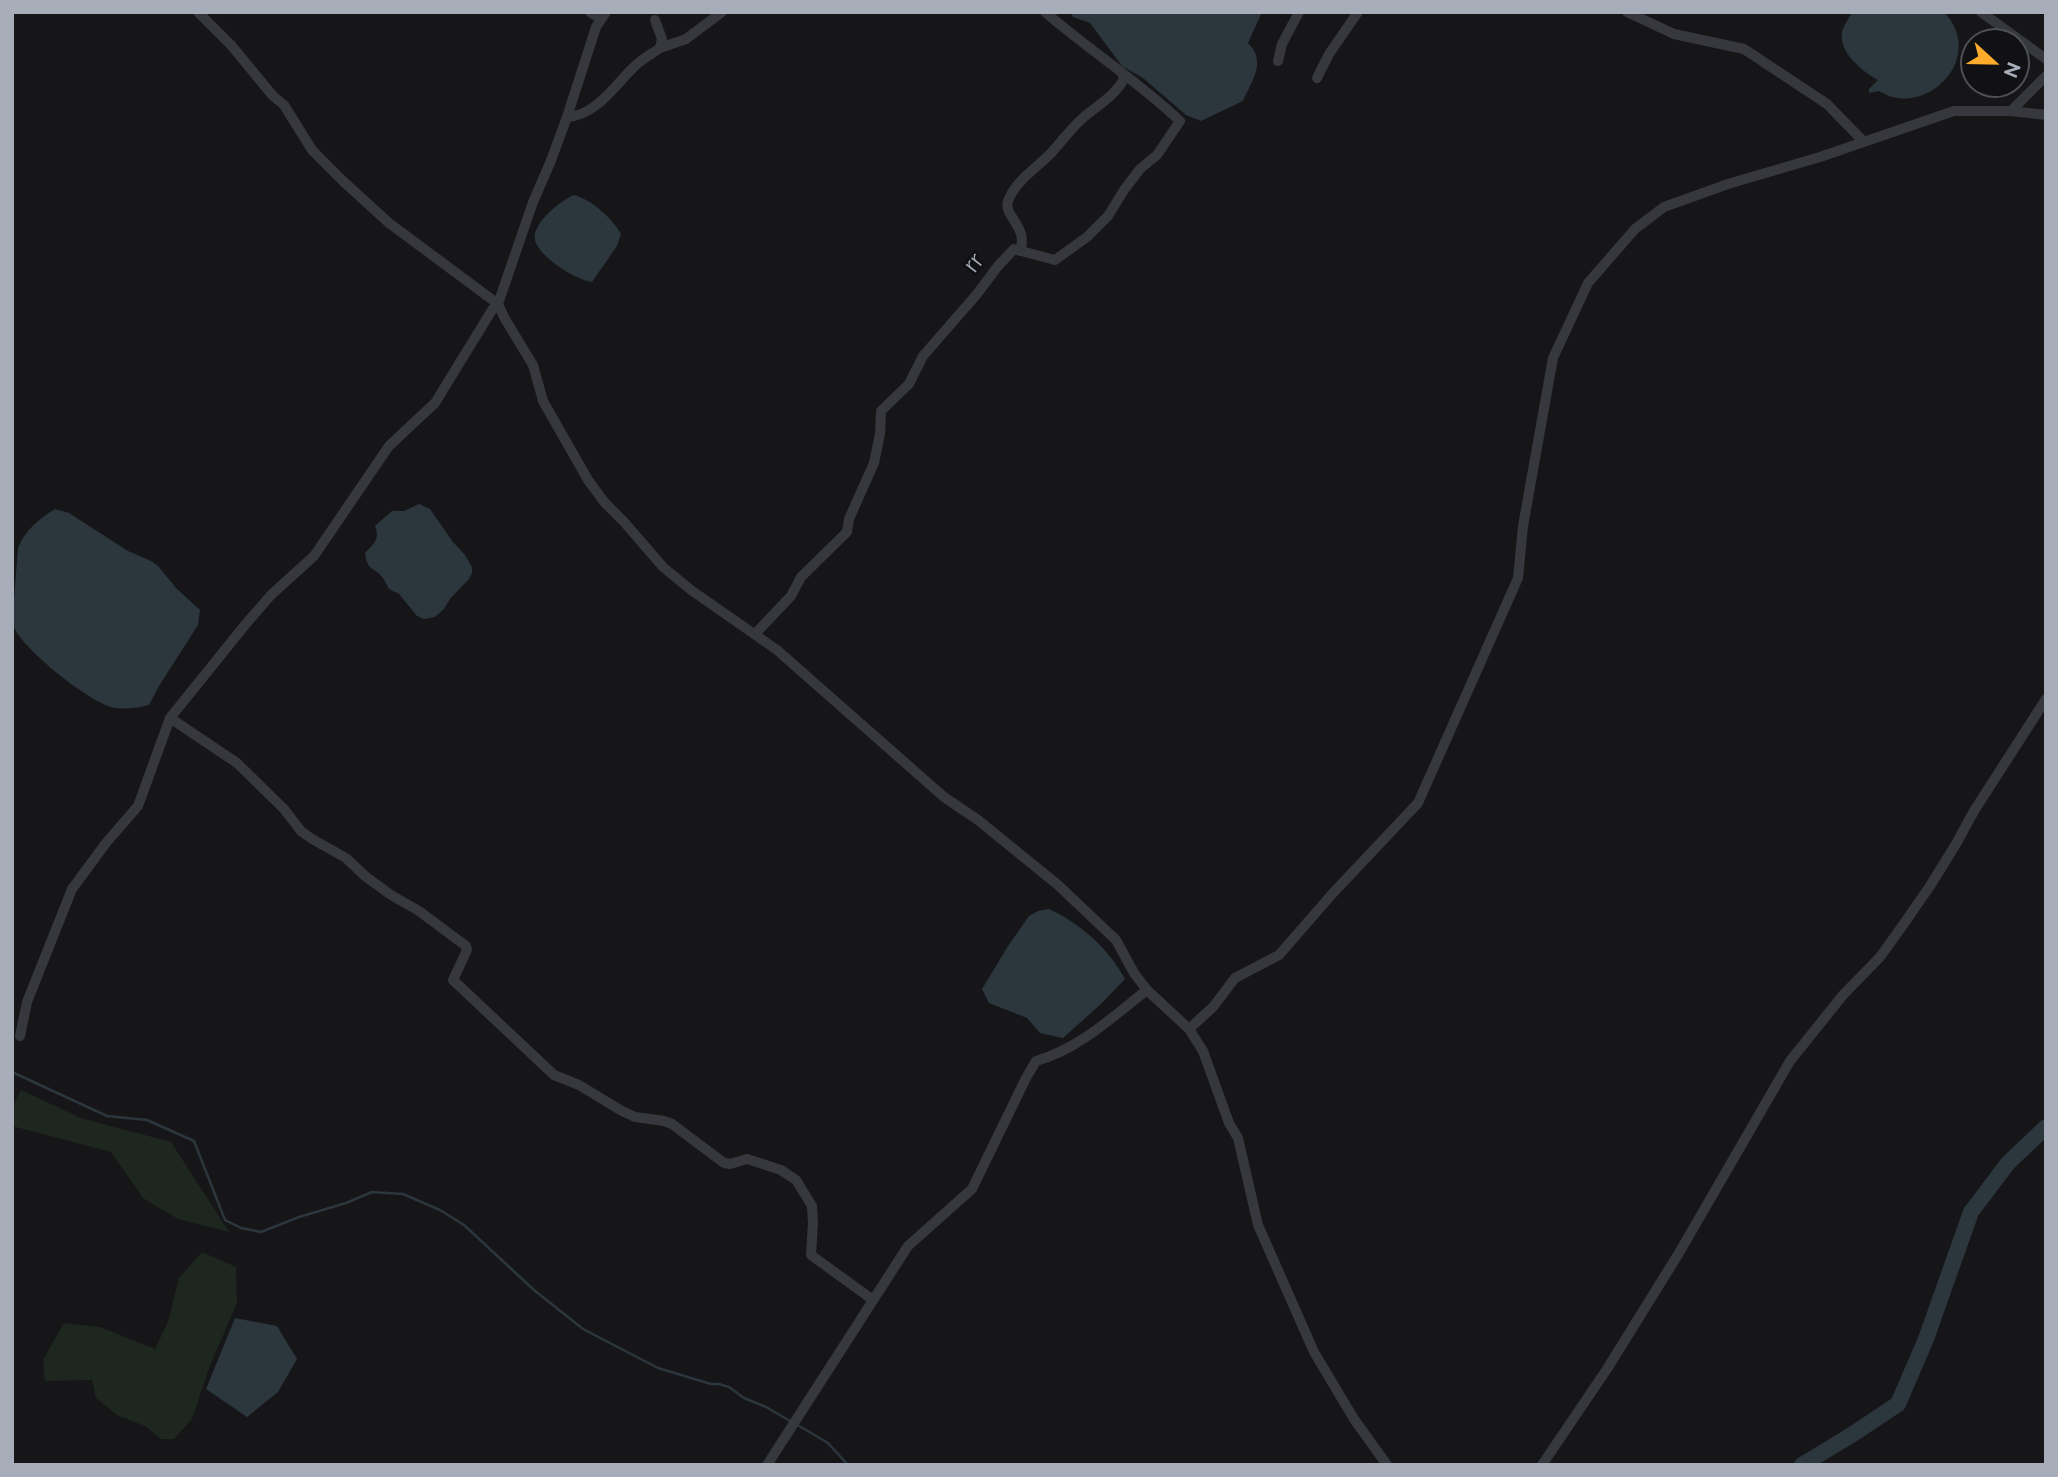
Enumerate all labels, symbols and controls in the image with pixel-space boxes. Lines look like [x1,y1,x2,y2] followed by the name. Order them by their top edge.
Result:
[1960,28,2030,98] north arrow
[2000,59,2026,81] text: N
[957,247,991,279] street label: rr

